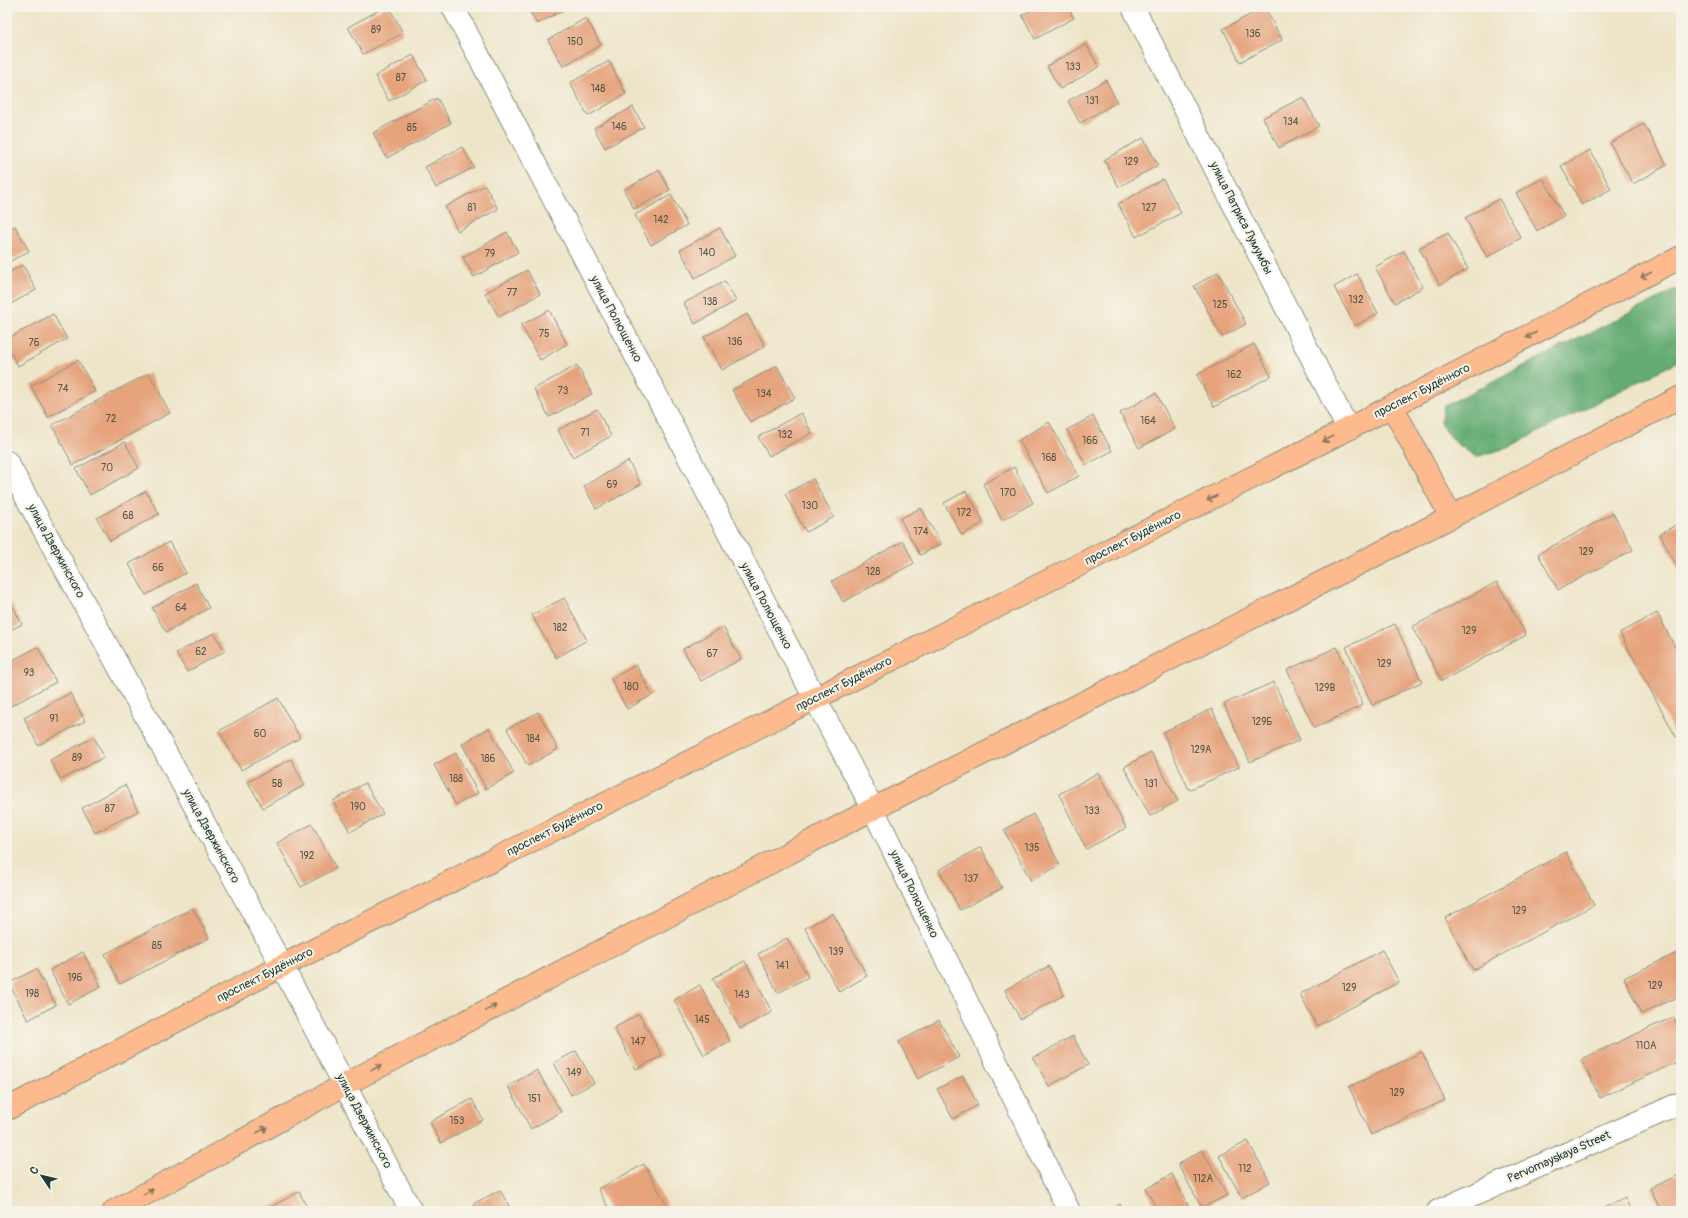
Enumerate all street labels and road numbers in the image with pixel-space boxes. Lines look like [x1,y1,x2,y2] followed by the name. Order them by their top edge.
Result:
[1206,158,1276,277] street label: улица Патриса Лумумбы
[586,272,645,365] street label: улица Полющенко
[1371,360,1473,422] street label: проспект Будённого
[23,500,88,601] street label: улица Дзержинского
[1082,507,1184,569] street label: проспект Будённого
[736,559,795,652] street label: улица Полющенко
[793,653,895,715] street label: проспект Будённого
[178,785,243,886] street label: улица Дзержинского
[504,798,606,860] street label: проспект Будённого
[886,847,942,941] street label: улица Полющенко
[214,944,316,1006] street label: проспект Будённого
[332,1070,396,1172] street label: улица Дзержинского
[1505,1127,1613,1187] street label: Pervomayskaya Street

